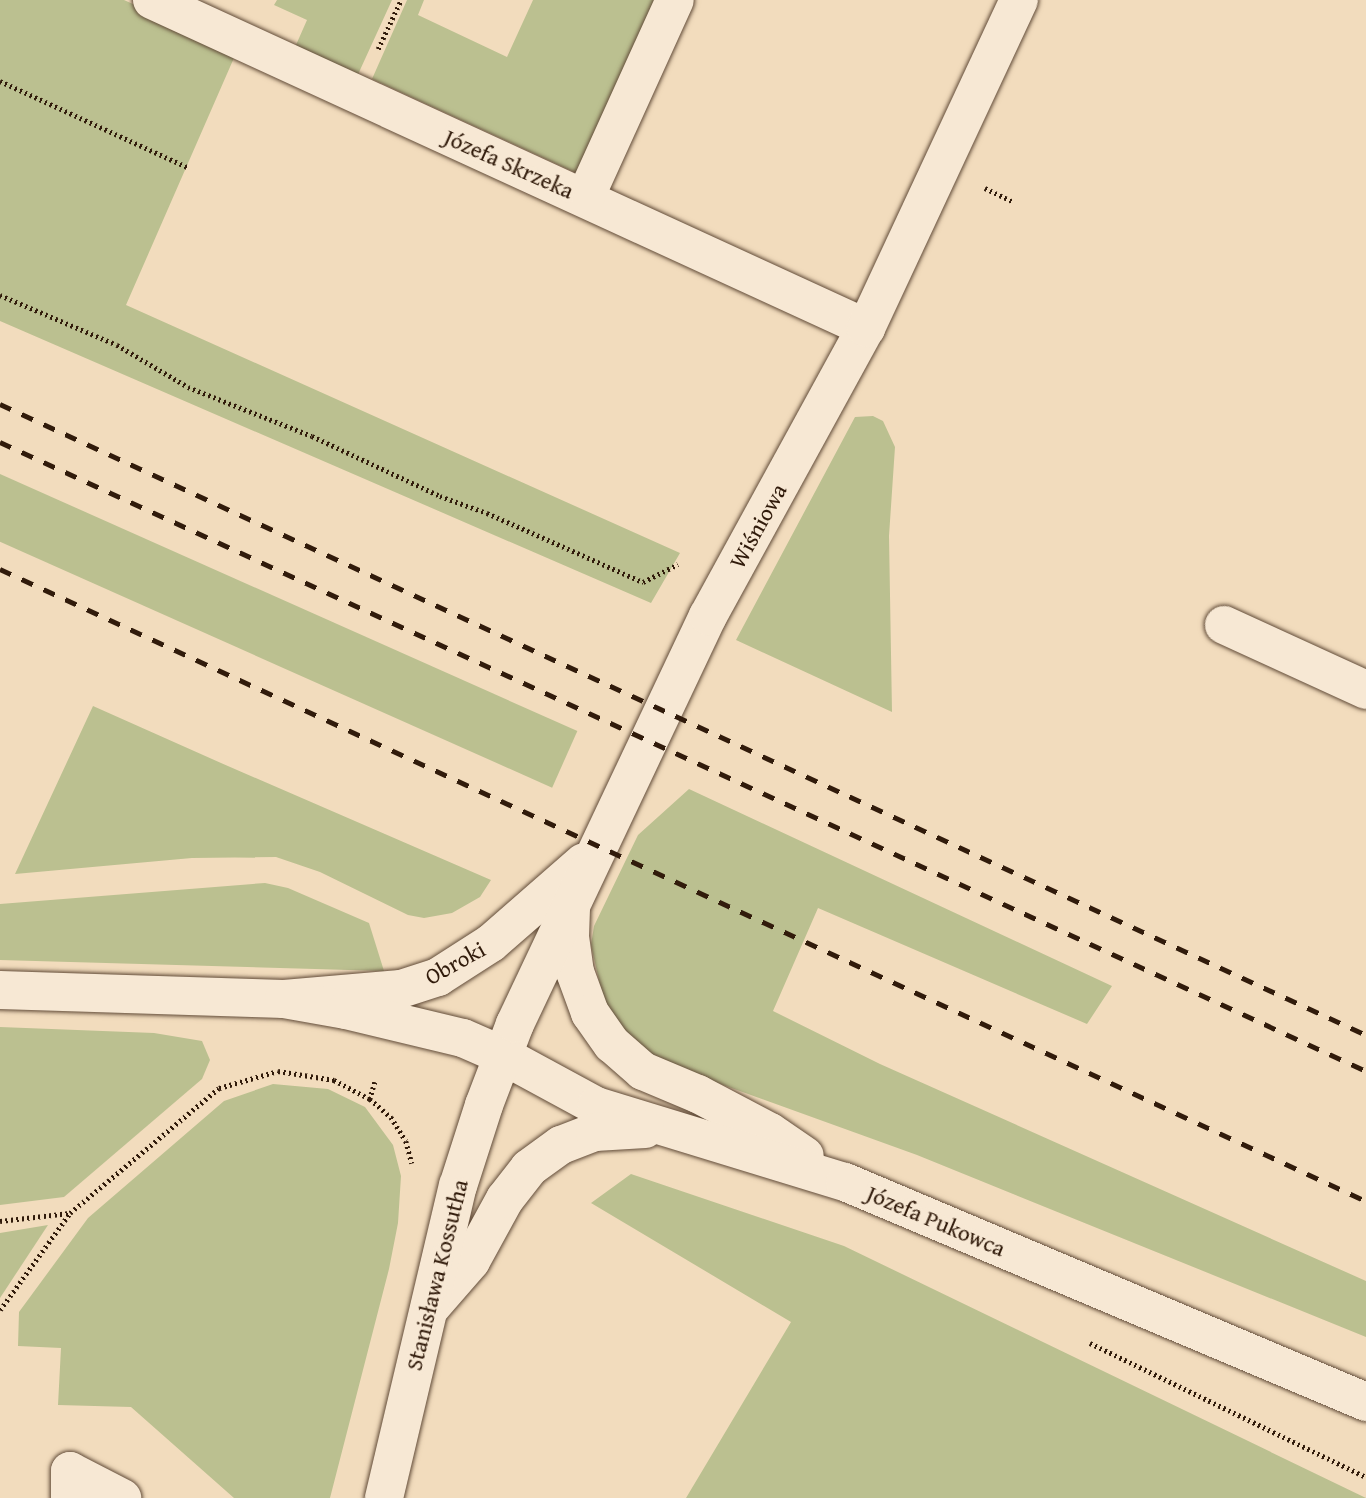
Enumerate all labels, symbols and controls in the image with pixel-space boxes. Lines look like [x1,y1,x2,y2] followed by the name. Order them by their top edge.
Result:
[440,123,578,205] street label: Józefa Skrzeka
[723,479,793,573] street label: Wiśniowa
[420,935,490,991] street label: Obroki
[400,1177,474,1373] street label: Stanisława Kossutha
[863,1179,1009,1263] street label: Józefa Pukowca

